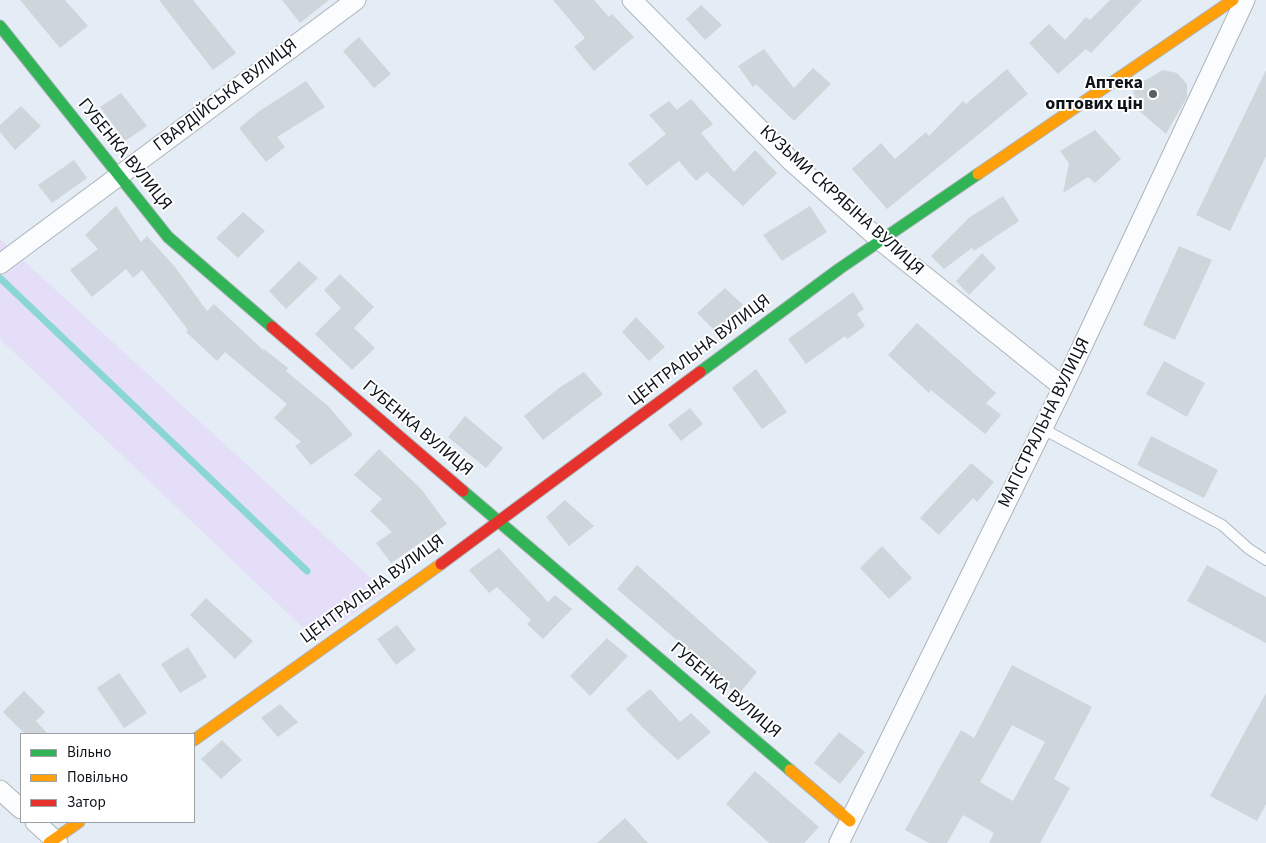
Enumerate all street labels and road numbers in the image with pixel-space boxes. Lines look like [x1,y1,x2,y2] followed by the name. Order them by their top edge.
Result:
[150,35,302,157] street label: ГВАРДІЙСЬКА ВУЛИЦЯ
[72,95,176,215] street label: ГУБЕНКА ВУЛИЦЯ
[754,121,928,281] street label: КУЗЬМИ СКРЯБІНА ВУЛИЦЯ
[625,291,775,411] street label: ЦЕНТРАЛЬНА ВУЛИЦЯ
[994,335,1096,511] street label: МАГІСТРАЛЬНА ВУЛИЦЯ
[357,377,477,481] street label: ГУБЕНКА ВУЛИЦЯ
[297,531,449,649] street label: ЦЕНТРАЛЬНА ВУЛИЦЯ
[665,639,785,743] street label: ГУБЕНКА ВУЛИЦЯ

